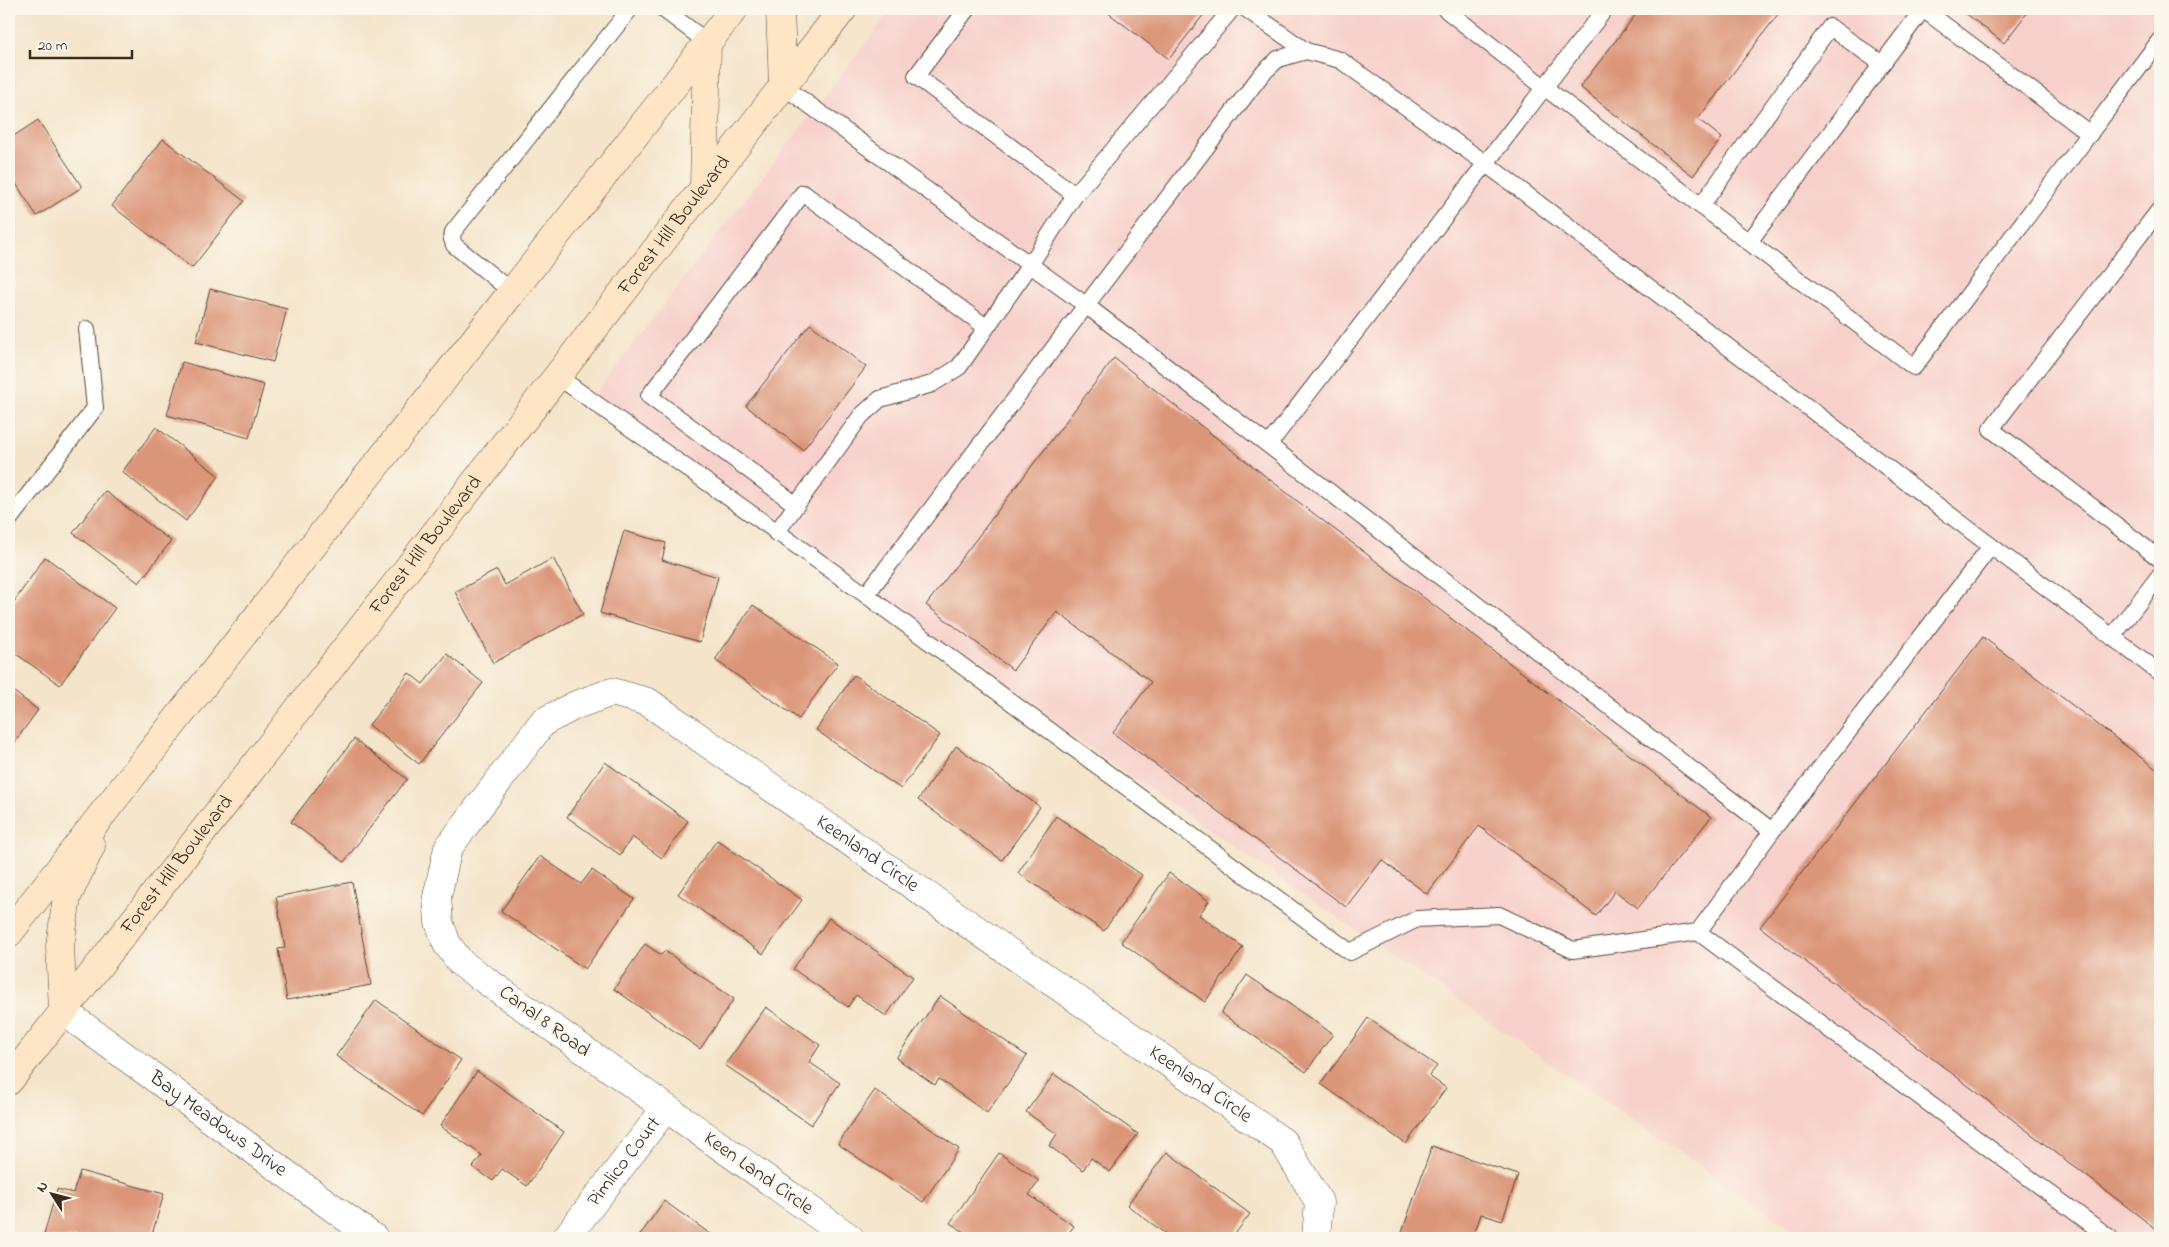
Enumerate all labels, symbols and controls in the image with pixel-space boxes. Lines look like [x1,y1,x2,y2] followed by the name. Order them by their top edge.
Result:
[30,28,132,60] scale bar
[38,35,68,57] text: 20 m
[611,150,738,302] street label: Forest Hill Boulevard
[362,469,489,622] street label: Forest Hill Boulevard
[113,789,241,941] street label: Forest Hill Boulevard
[810,808,925,900] street label: Keenland Circle
[492,979,596,1065] street label: Canal 8 Road
[1143,1039,1258,1131] street label: Keenland Circle
[142,1064,293,1184] street label: Bay Meadows Drive
[581,1111,669,1213] street label: Pimlico Court
[697,1125,819,1223] street label: Keen Land Circle
[28,1170,78,1220] north arrow
[31,1177,54,1197] text: N

